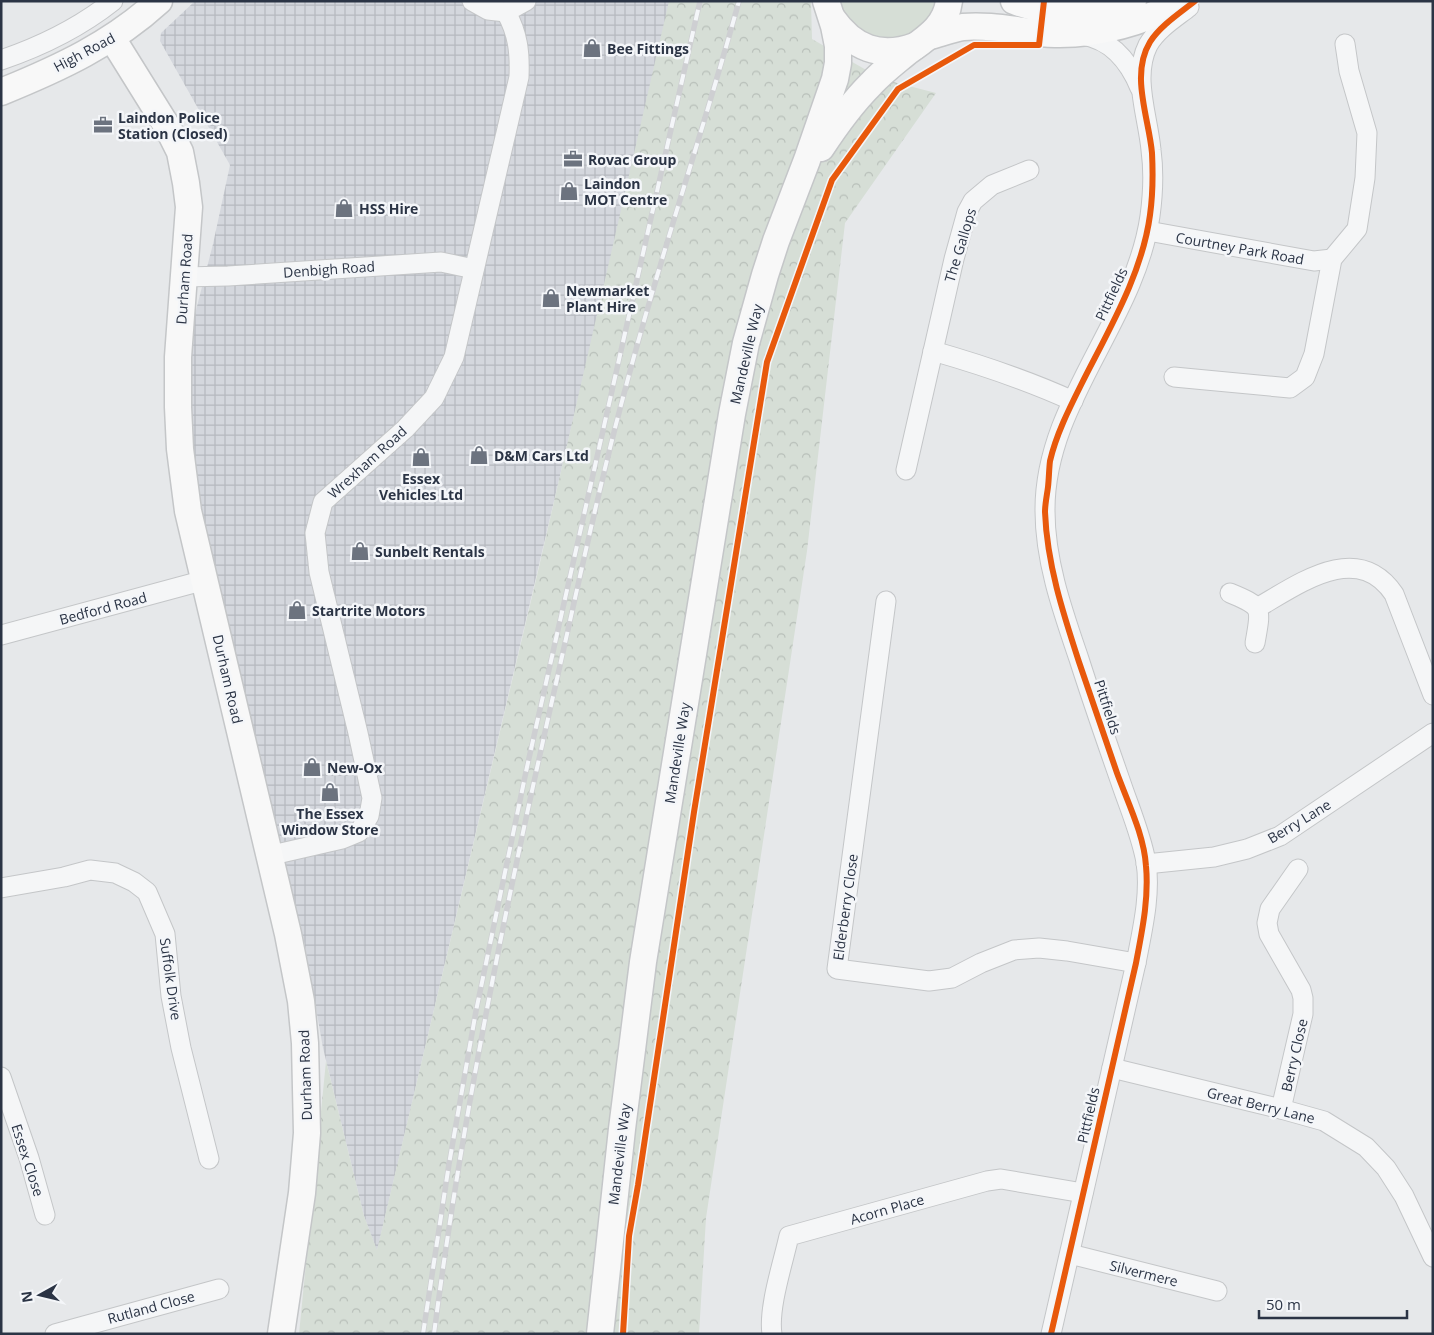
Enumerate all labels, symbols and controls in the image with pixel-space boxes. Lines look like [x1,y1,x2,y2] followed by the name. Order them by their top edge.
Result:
[50,28,118,76] street label: High Road
[581,37,603,59] shop icon: Bee Fittings
[607,39,689,58] place label: Bee Fittings
[118,108,228,143] place label: Laindon Police Station (Closed)
[92,114,114,136] office icon: Laindon Police Station (Closed)
[562,148,584,170] office icon: Rovac Group
[588,150,677,169] place label: Rovac Group
[584,174,667,209] place label: Laindon MOT Centre
[558,180,580,202] shop icon: Laindon MOT Centre
[333,197,355,219] shop icon: HSS Hire
[359,199,418,218] place label: HSS Hire
[940,205,980,284] street label: The Gallops
[1174,227,1306,269] street label: Courtney Park Road
[171,233,197,325] street label: Durham Road
[282,256,376,282] street label: Denbigh Road
[1090,264,1132,324] street label: Pittfields
[566,281,649,316] place label: Newmarket Plant Hire
[540,287,562,309] shop icon: Newmarket Plant Hire
[725,301,767,406] street label: Mandeville Way
[323,421,411,503] street label: Wrexham Road
[468,444,490,466] shop icon: D&M Cars Ltd
[410,446,432,468] shop icon: Essex Vehicles Ltd
[494,446,589,465] place label: D&M Cars Ltd
[379,469,463,504] place label: Essex Vehicles Ltd
[349,540,371,562] shop icon: Sunbelt Rentals
[375,542,485,561] place label: Sunbelt Rentals
[57,587,149,629] street label: Bedford Road
[286,599,308,621] shop icon: Startrite Motors
[312,601,425,620] place label: Startrite Motors
[209,633,247,725] street label: Durham Road
[1090,677,1126,737] street label: Pittfields
[660,700,695,805] street label: Mandeville Way
[301,756,323,778] shop icon: New-Ox
[327,758,383,777] place label: New-Ox
[319,781,341,803] shop icon: The Essex Window Store
[1264,795,1334,847] street label: Berry Lane
[281,804,379,839] place label: The Essex Window Store
[828,852,862,961] street label: Elderberry Close
[156,937,186,1022] street label: Suffolk Drive
[1276,1017,1312,1093] street label: Berry Close
[294,1029,316,1121] street label: Durham Road
[1205,1082,1317,1128] street label: Great Berry Lane
[1072,1085,1104,1145] street label: Pittfields
[603,1101,635,1206] street label: Mandeville Way
[7,1121,49,1199] street label: Essex Close
[848,1189,926,1229] street label: Acorn Place
[1108,1255,1180,1291] street label: Silvermere
[15,1270,65,1320] north arrow
[105,1286,197,1328] street label: Rutland Close
[1259,1288,1406,1320] scale bar
[16,1290,37,1304] text: N
[1266,1294,1301,1314] text: 50 m

